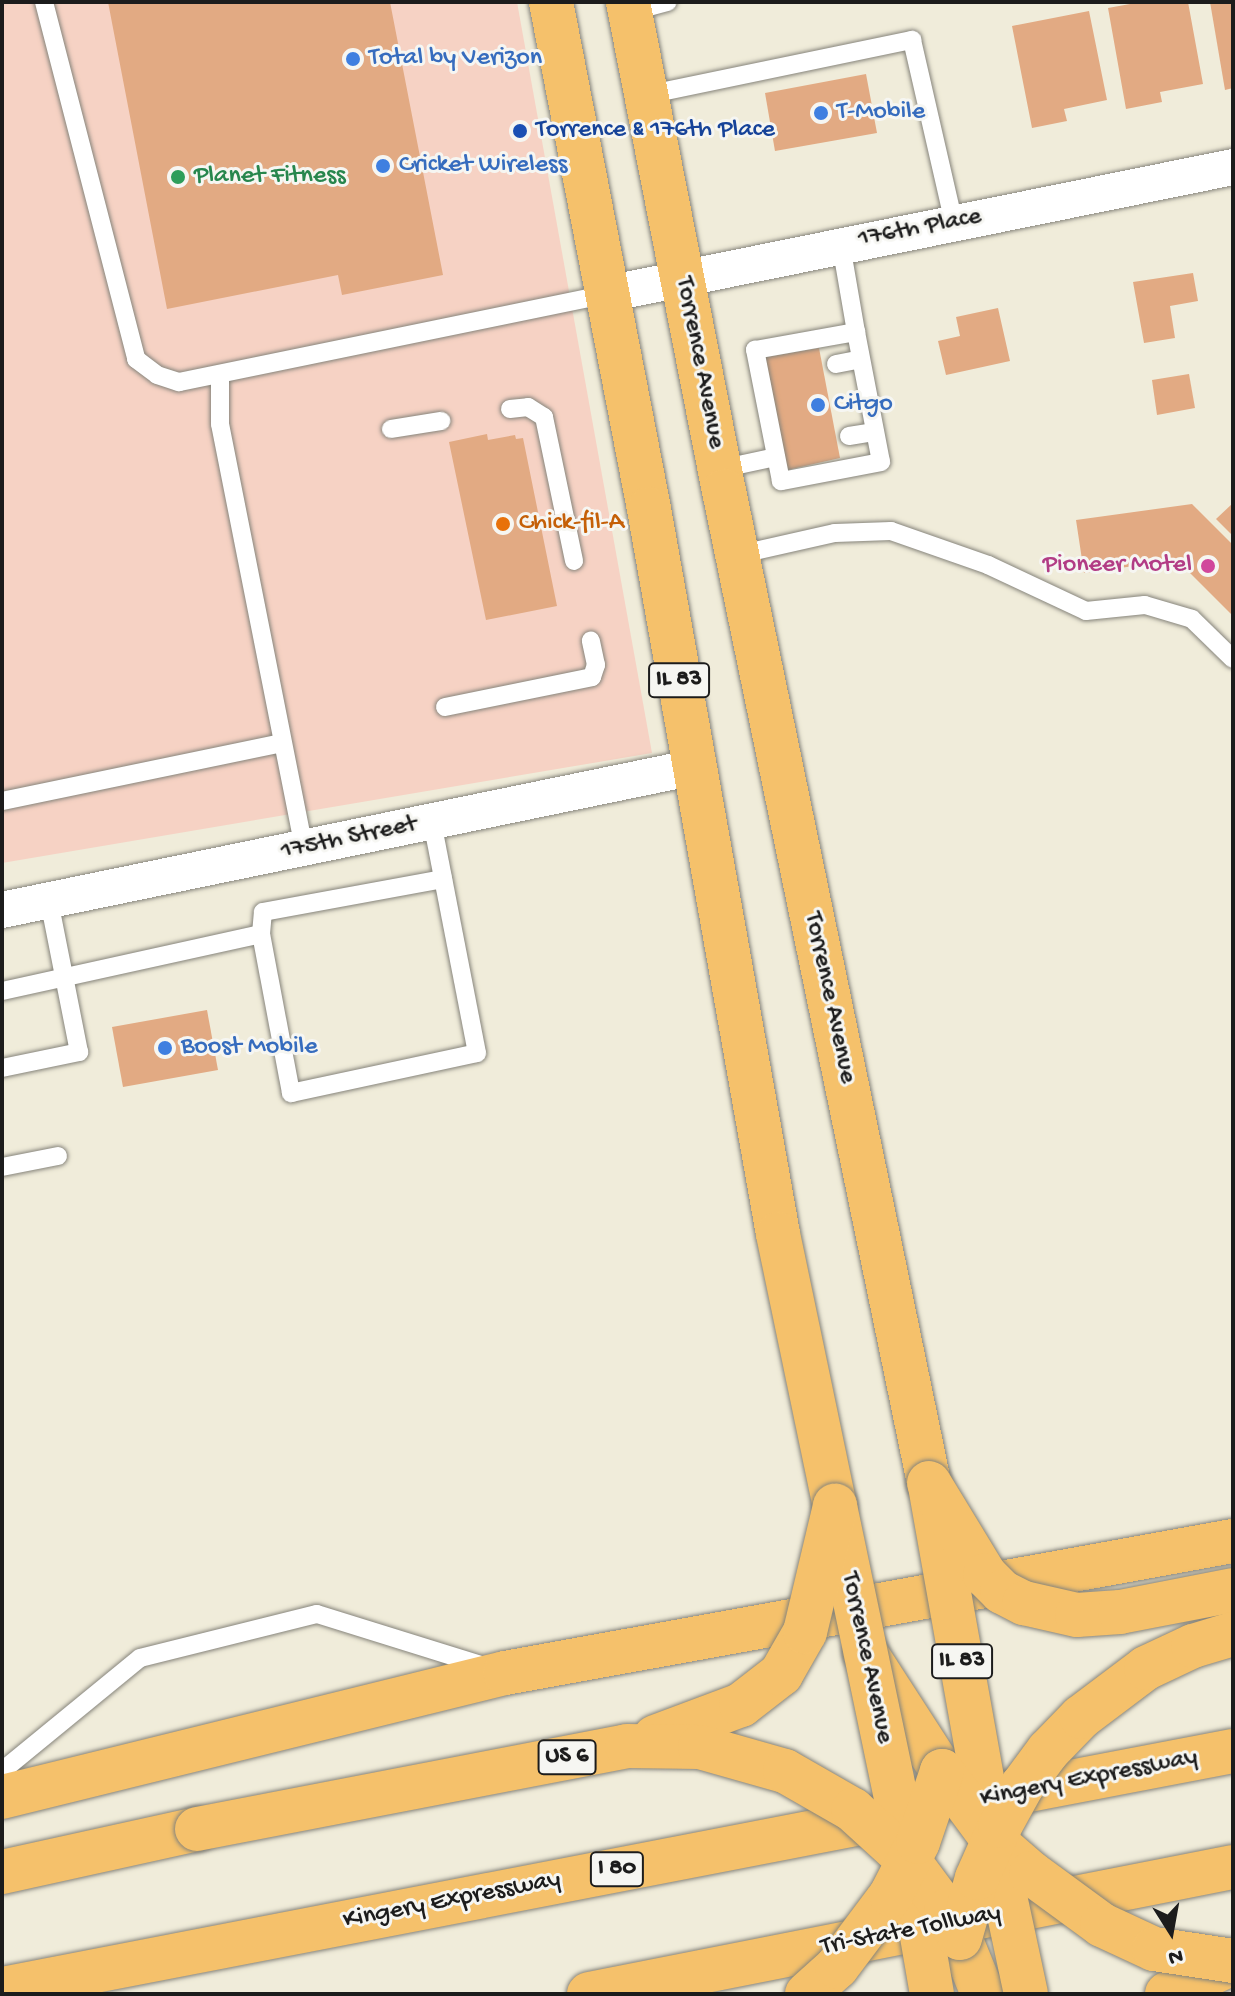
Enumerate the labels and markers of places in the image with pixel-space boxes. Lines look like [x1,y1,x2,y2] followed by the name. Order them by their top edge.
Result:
[369,43,542,75] place label: Total by Verizon
[344,50,362,68] marker: Total by Verizon
[837,97,925,129] place label: T-Mobile
[812,104,830,122] marker: T-Mobile
[536,115,775,147] place label: Torrence & 176th Place
[511,122,529,140] marker: Torrence & 176th Place
[399,150,567,182] place label: Cricket Wireless
[374,157,392,175] marker: Cricket Wireless
[194,161,346,193] place label: Planet Fitness
[169,168,187,186] marker: Planet Fitness
[834,389,893,421] place label: Citgo
[809,396,827,414] marker: Citgo
[519,508,624,540] place label: Chick-fil-A
[494,515,512,533] marker: Chick-fil-A
[1043,550,1192,582] place label: Pioneer Motel
[1199,557,1217,575] marker: Pioneer Motel
[181,1032,318,1064] place label: Boost Mobile
[156,1039,174,1057] marker: Boost Mobile

